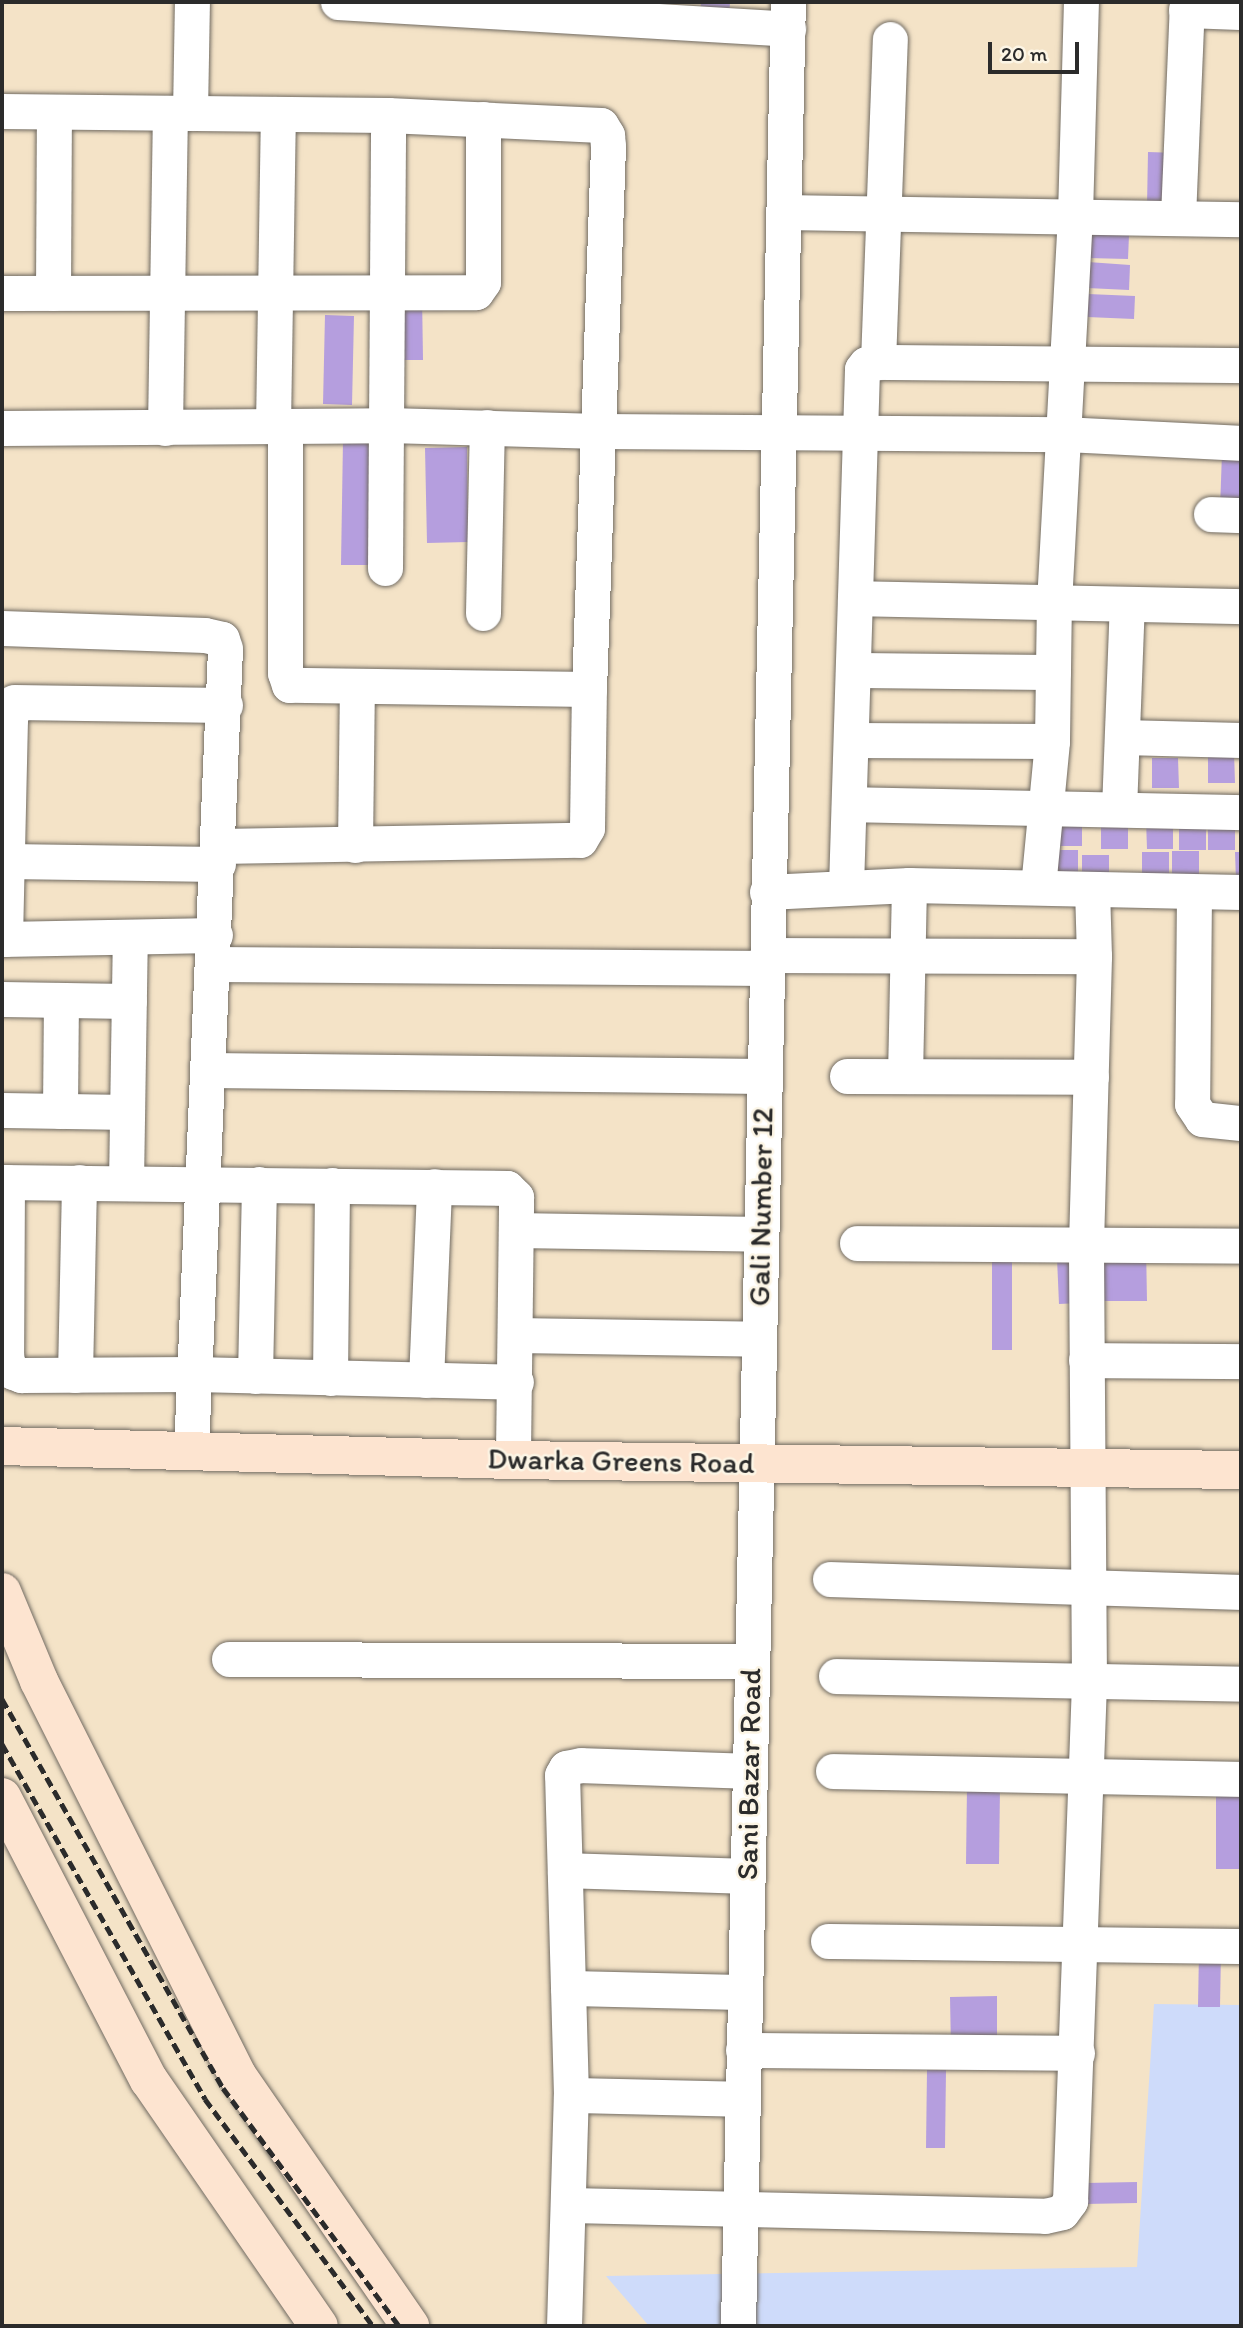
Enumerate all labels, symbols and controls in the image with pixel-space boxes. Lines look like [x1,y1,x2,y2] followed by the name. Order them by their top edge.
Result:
[991,28,1082,72] scale bar
[1001,41,1047,66] text: 20 m
[741,1107,781,1307] street label: Gali Number 12
[488,1441,754,1481] street label: Dwarka Greens Road
[729,1669,769,1879] street label: Sani Bazar Road

